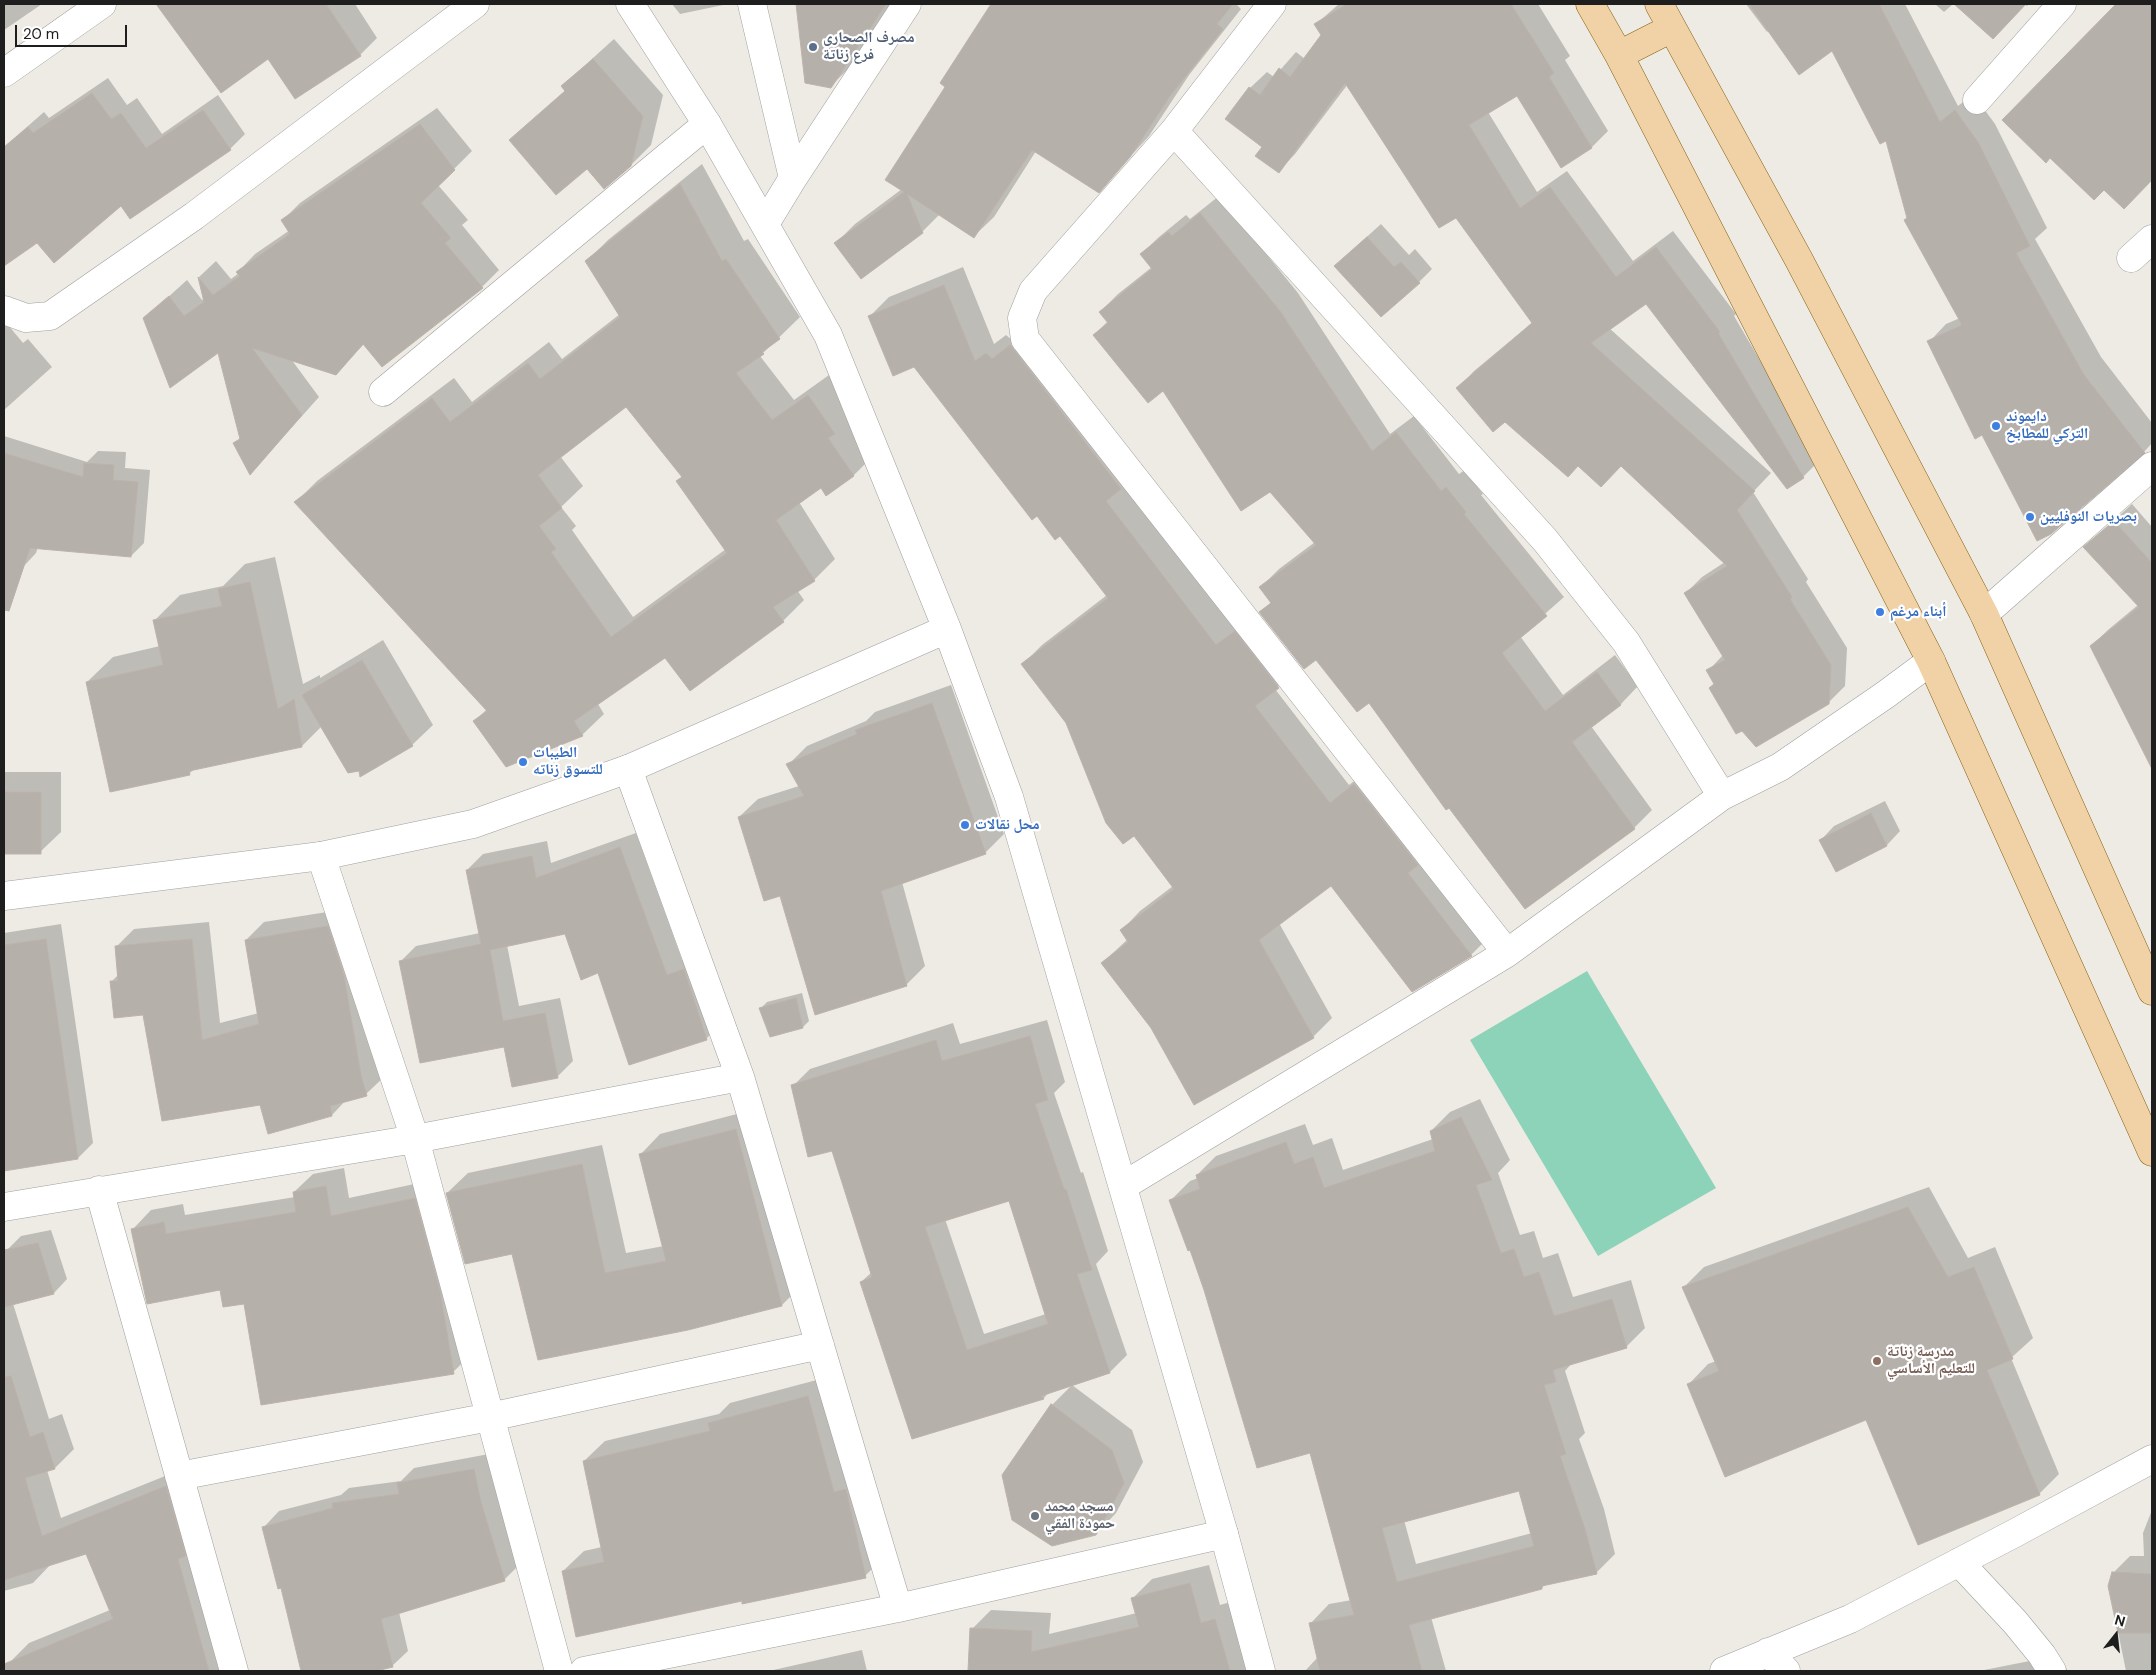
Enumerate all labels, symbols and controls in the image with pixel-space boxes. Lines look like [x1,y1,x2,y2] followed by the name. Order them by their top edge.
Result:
[18,15,130,47] scale bar
[23,24,59,44] text: 20 m
[823,29,915,64] place label: مصرف الصحارى فرع زناتة
[807,41,819,53] marker: مصرف الصحارى فرع زناتة
[2006,408,2088,443] place label: دايموند التركي للمطابخ
[1990,420,2002,432] marker: دايموند التركي للمطابخ
[2040,508,2137,526] place label: بصريات النوفليين
[2024,511,2036,523] marker: بصريات النوفليين
[1890,603,1946,621] place label: أبناء مرغم
[1874,606,1886,618] marker: أبناء مرغم
[533,744,603,779] place label: الطيبات للتسوق زناته
[517,756,529,768] marker: الطيبات للتسوق زناته
[975,816,1040,834] place label: محل نقالات
[959,819,971,831] marker: محل نقالات
[1887,1343,1975,1378] place label: مدرسة زناتة للتعليم الأساسي
[1871,1355,1883,1367] marker: مدرسة زناتة للتعليم الأساسي
[1045,1498,1115,1533] place label: مسجد محمد حمودة الفقي
[1029,1510,1041,1522] marker: مسجد محمد حمودة الفقي
[2091,1610,2141,1660] north arrow
[2113,1611,2128,1631] text: N

